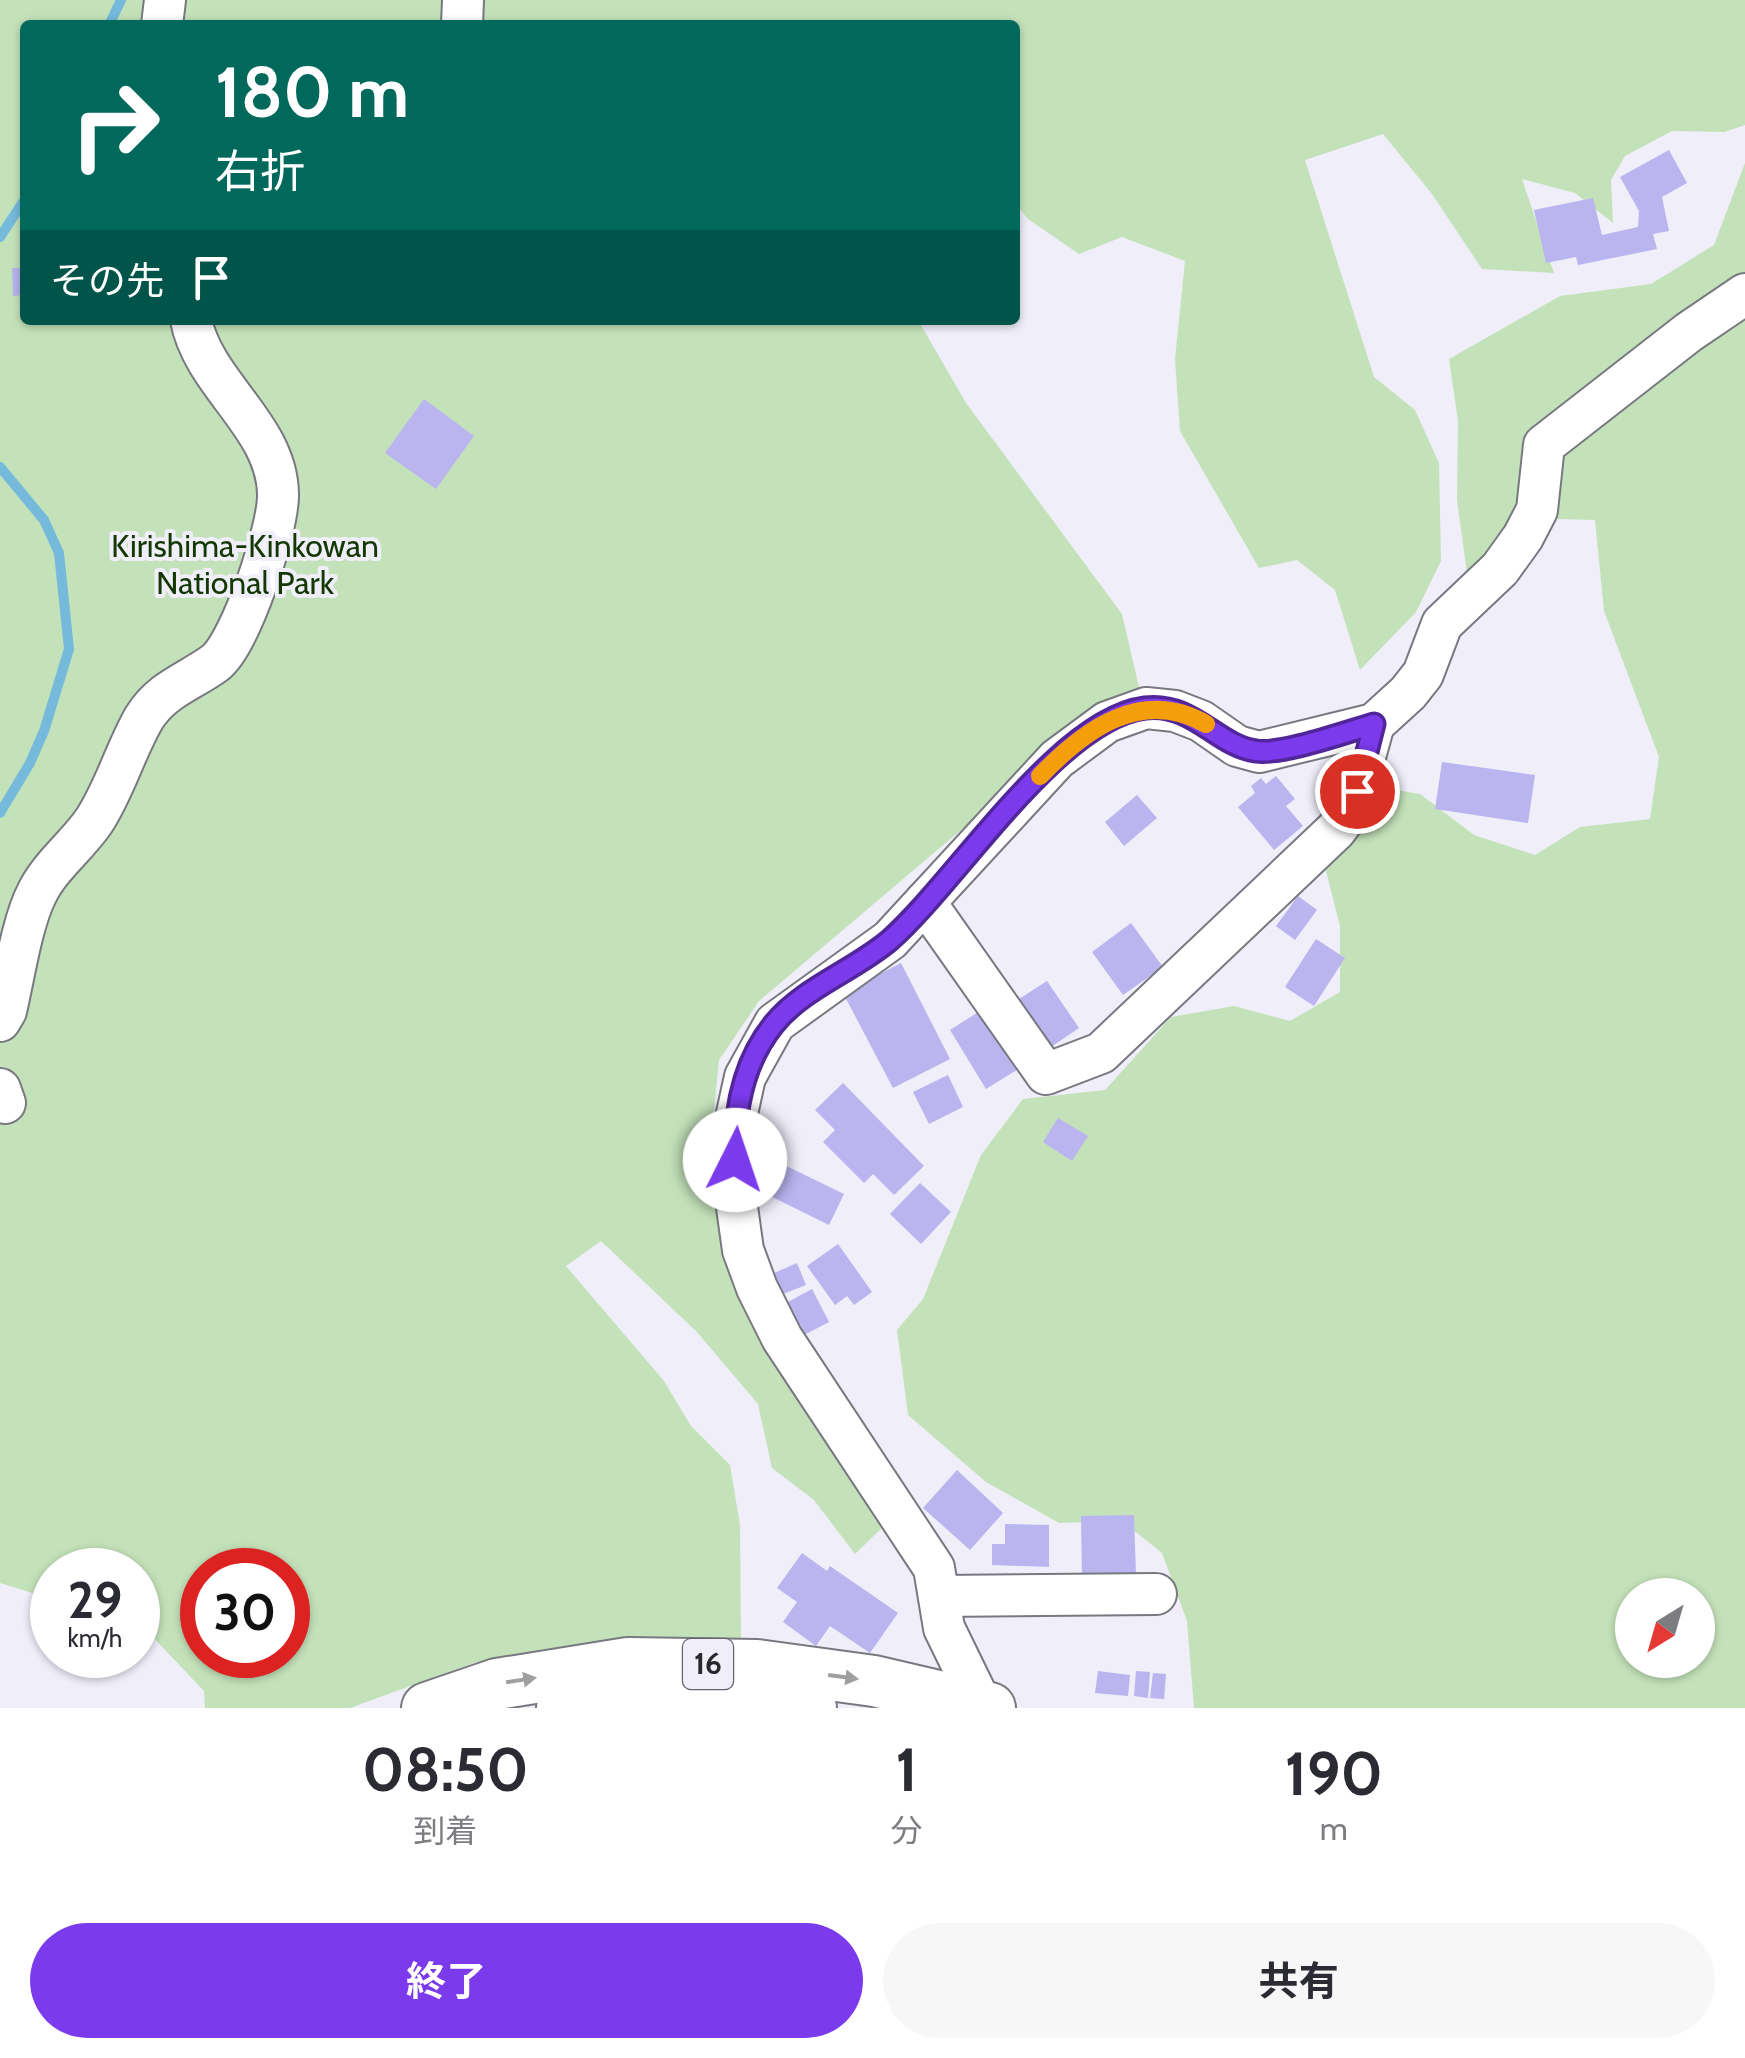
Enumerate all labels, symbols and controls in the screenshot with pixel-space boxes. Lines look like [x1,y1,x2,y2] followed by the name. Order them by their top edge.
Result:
[215,49,409,135] text: 180 m
[50,60,180,190] icon: right
[215,144,305,198] text: 右折
[184,250,239,305] icon: arrive
[50,257,164,304] text: その先
[111,526,379,602] park label: Kirishima-Kinkowan National Park
[1315,749,1400,834] pin
[1330,764,1385,819] icon: arrive
[683,1108,787,1212] position arrow
[180,1548,310,1678] speed limit sign: 30
[68,1570,122,1631] text: 29
[1615,1578,1715,1678] north arrow
[1615,1578,1715,1678] map controls
[68,1623,122,1653] text: km/h
[683,1639,733,1689] road number: 16
[828,1669,860,1685] one-way arrow
[505,1672,537,1687] one-way arrow
[362,1733,529,1806] text: 08:50
[896,1733,918,1806] text: 1
[1285,1737,1383,1810] text: 190
[1320,1809,1348,1848] text: m
[413,1811,477,1850] text: 到着
[891,1811,923,1850] text: 分
[30,1923,863,2038] button: 終了
[883,1923,1715,2038] button: 共有

